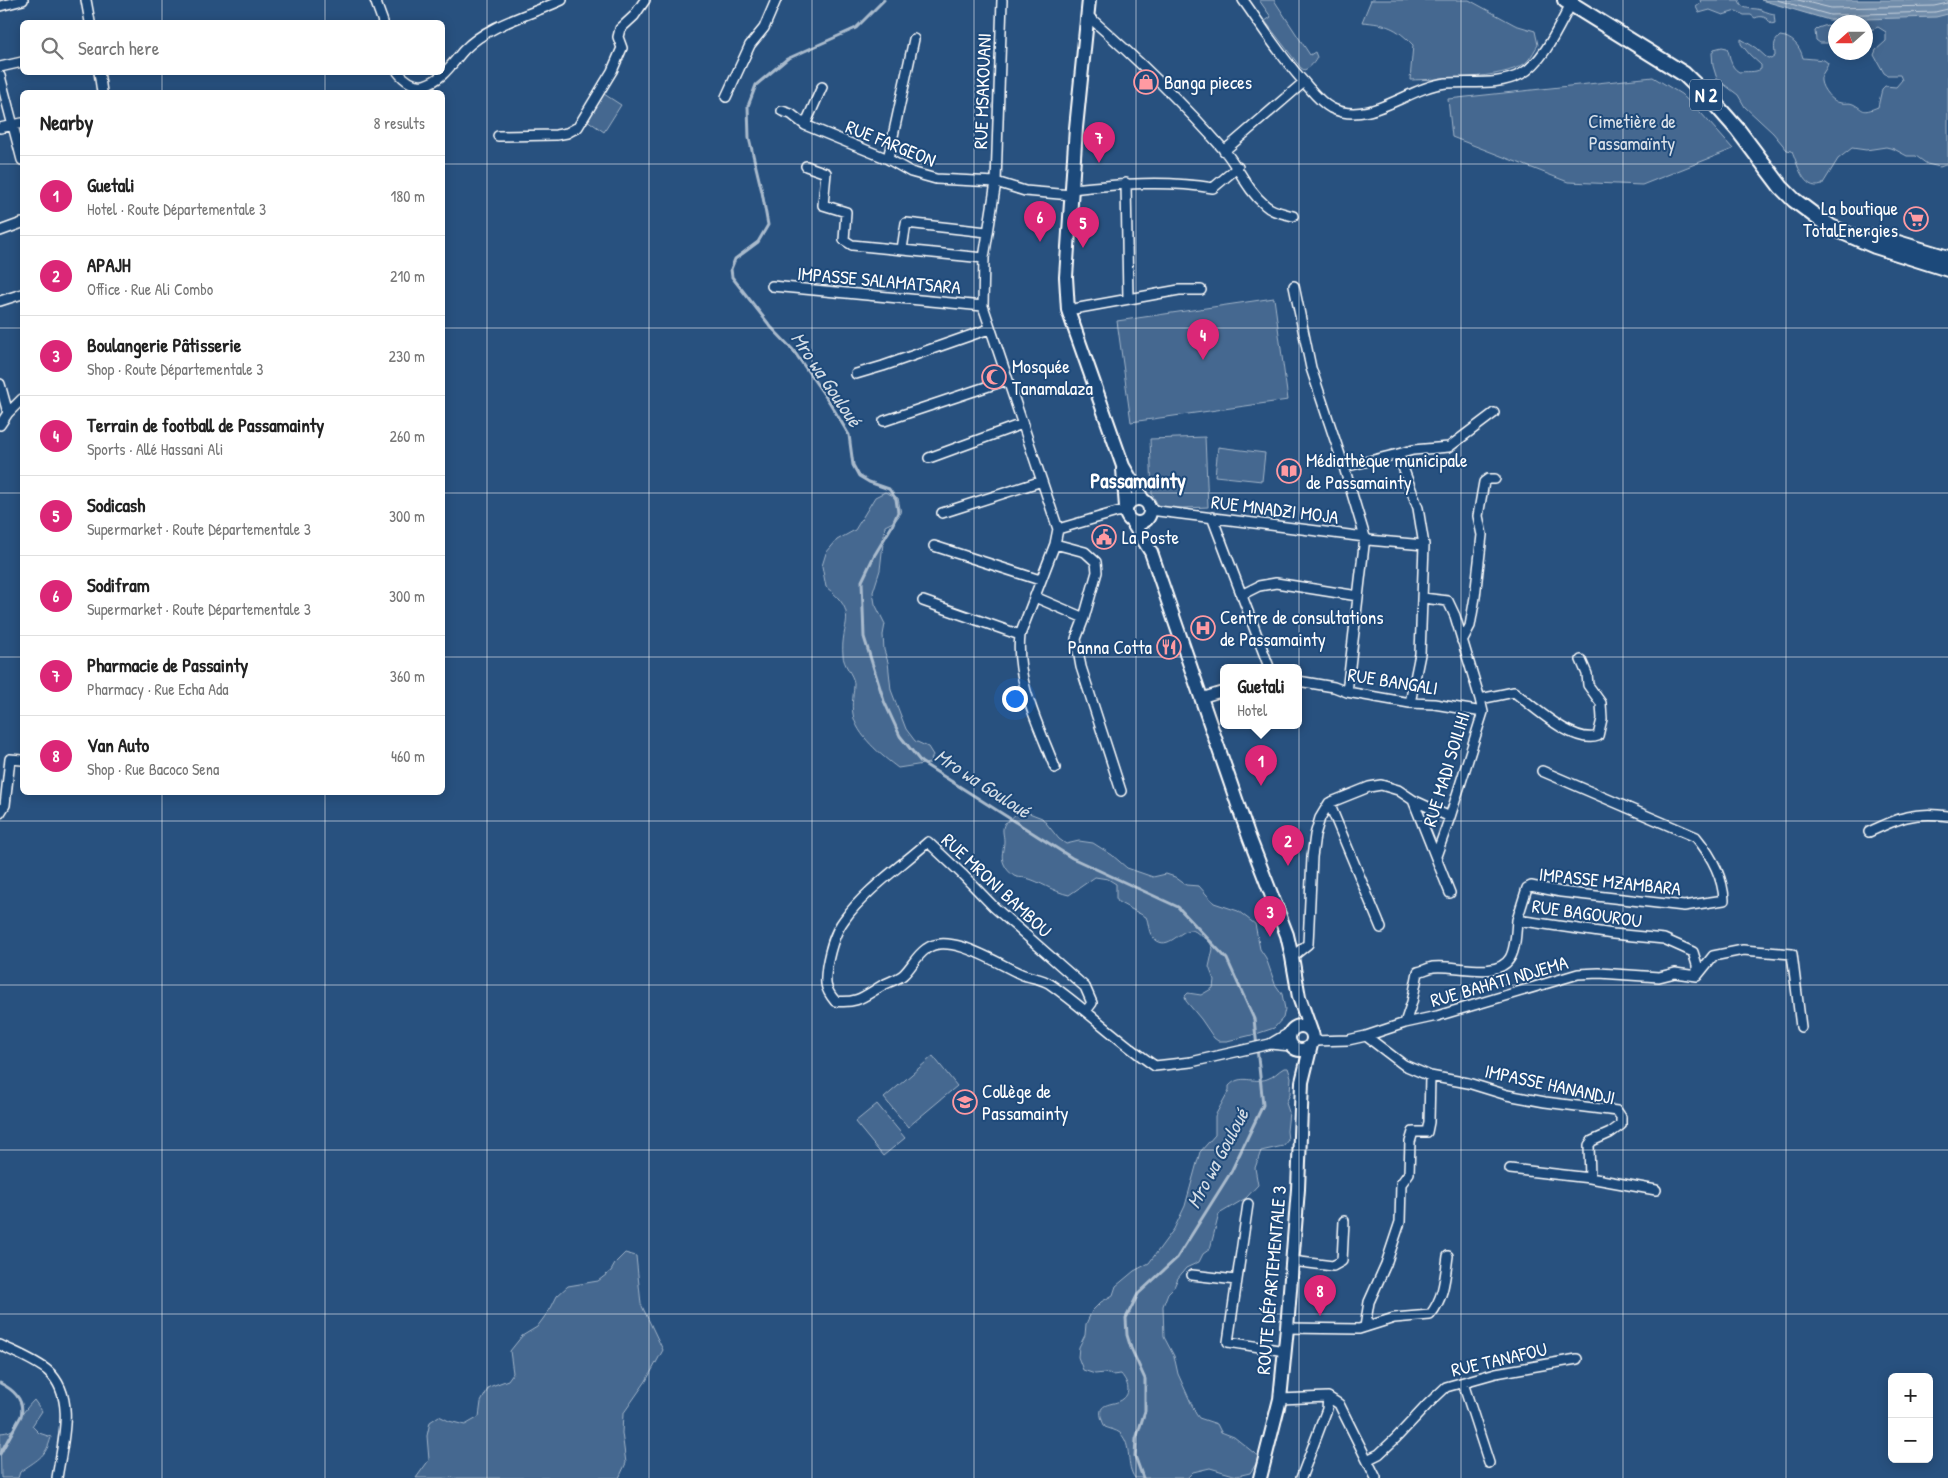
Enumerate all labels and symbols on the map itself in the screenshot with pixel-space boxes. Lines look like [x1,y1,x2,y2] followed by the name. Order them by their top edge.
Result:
[1828,15,1873,60] north arrow
[967,33,997,149] street label: RUE MSAKOUANI
[1133,69,1159,95] shop icon: Banga pieces
[1164,69,1252,95] place label: Banga pieces
[1690,80,1722,110] road number: N 2
[1588,108,1676,156] park label: Cimetière de Passamaïnty
[842,113,940,173] street label: RUE FARGEON
[1083,122,1115,163] pin: 7
[1803,195,1898,243] place label: La boutique TotalEnergies
[1024,201,1056,242] pin: 6
[1903,206,1929,232] supermarket icon: La boutique TotalEnergies
[1067,207,1099,248] pin: 5
[796,260,962,300] street label: IMPASSE SALAMATSARA
[1187,319,1219,360] pin: 4
[785,326,869,433] water label: Mro wa Gouloué
[1012,353,1093,401] place label: Mosquée Tanamalaza
[981,364,1007,390] mosque icon: Mosquée Tanamalaza
[1306,447,1468,495] place label: Médiathèque municipale de Passamainty
[1276,458,1302,484] library icon: Médiathèque municipale de Passamainty
[1090,466,1186,496] district label: Passamainty
[1210,488,1340,530] street label: RUE MNADZI MOJA
[1091,524,1117,550] public building icon: La Poste
[1122,524,1180,550] place label: La Poste
[1220,604,1384,652] place label: Centre de consultations de Passamainty
[1190,615,1216,641] hospital icon: Centre de consultations de Passamainty
[1068,634,1153,660] place label: Panna Cotta
[1156,634,1182,660] restaurant icon: Panna Cotta
[1346,661,1440,701] street label: RUE BANGALI
[1002,686,1028,712] your location
[1416,708,1476,830] street label: RUE MADI SOILIHI
[930,742,1037,825] water label: Mro wa Gouloué
[1245,745,1277,786] pin: 1
[1272,825,1304,866] pin: 2
[936,827,1058,943] street label: RUE MRONI BAMBOU
[1538,861,1682,901] street label: IMPASSE MZAMBARA
[1530,892,1644,934] street label: RUE BAGOUROU
[1254,896,1286,937] pin: 3
[1427,949,1571,1013] street label: RUE BAHATI NDJEMA
[1482,1058,1618,1110] street label: IMPASSE HANANDJI
[982,1078,1068,1126] place label: Collège de Passamainty
[952,1089,978,1115] school or university icon: Collège de Passamainty
[1180,1103,1255,1212] water label: Mro wa Gouloué
[1250,1185,1292,1375] street label: ROUTE DÉPARTEMENTALE 3
[1304,1275,1336,1316] pin: 8
[1449,1335,1549,1383] street label: RUE TANAFOU

